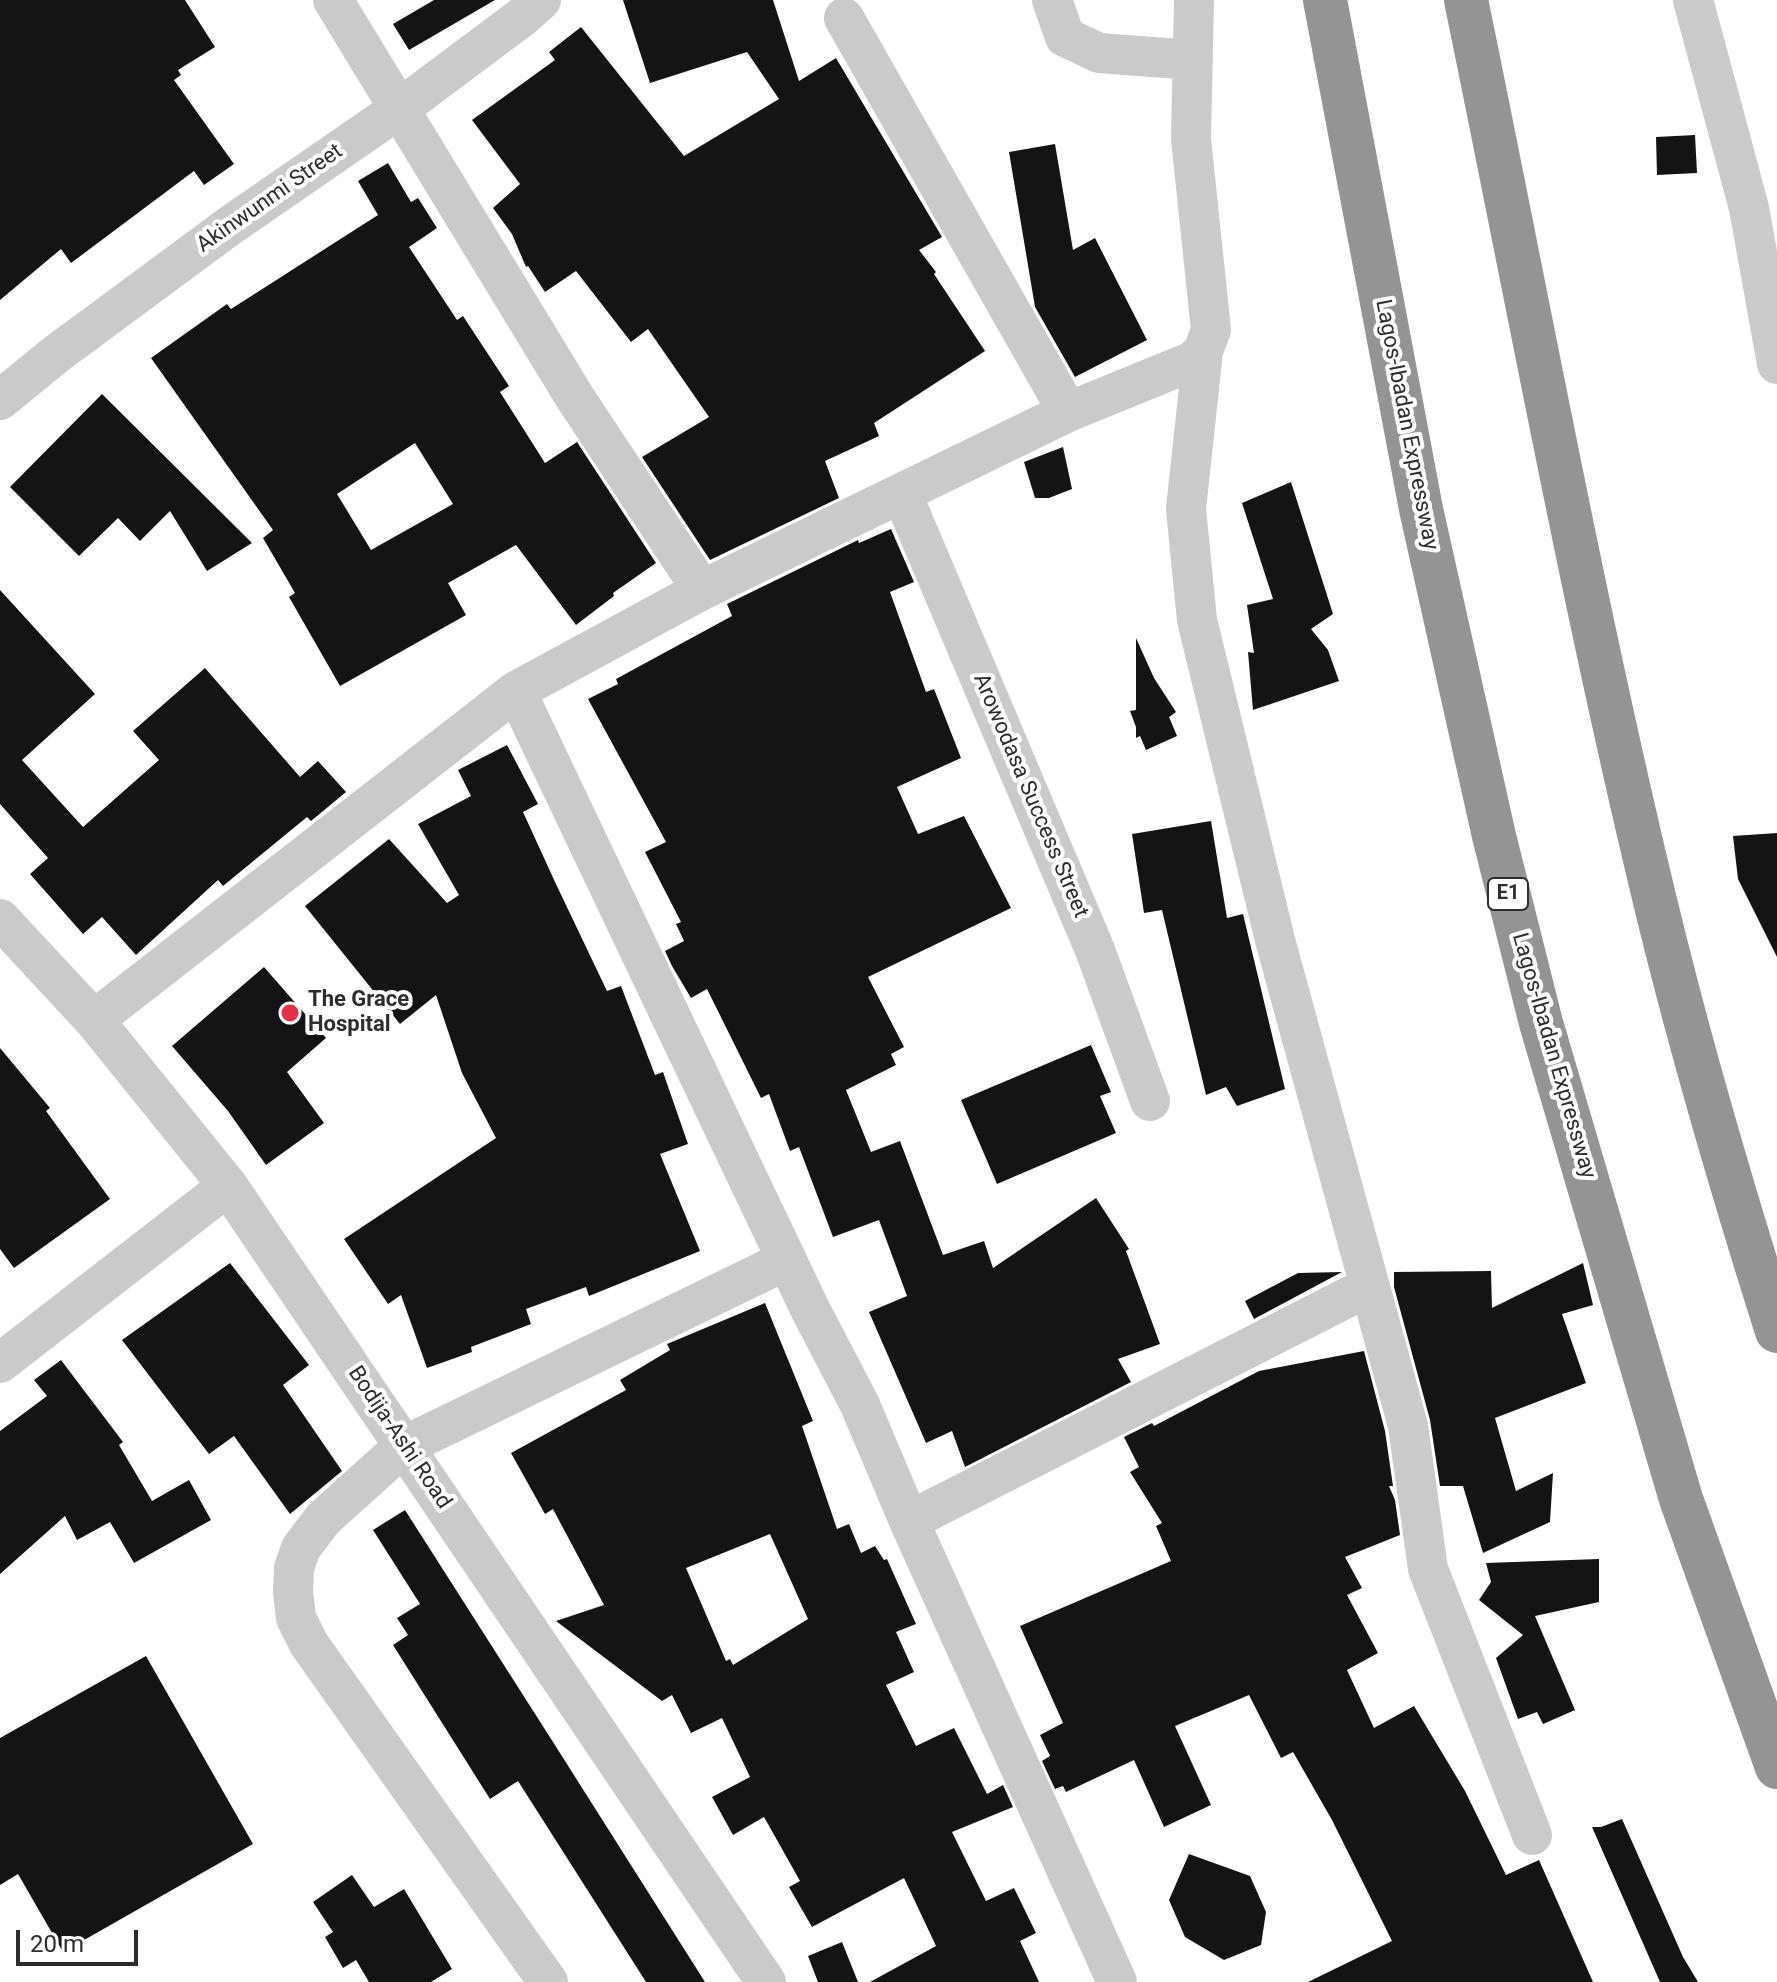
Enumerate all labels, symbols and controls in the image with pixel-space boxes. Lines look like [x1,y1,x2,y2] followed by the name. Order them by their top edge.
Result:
[192,139,348,259] street label: Akinwunmi Street
[1369,298,1443,552] street label: Lagos-Ibadan Expressway
[967,670,1093,922] street label: Arowodasa Success Street
[1488,878,1528,910] road number: E1
[1505,930,1601,1182] street label: Lagos-Ibadan Expressway
[308,987,409,1038] place label: The Grace Hospital
[279,1002,301,1024] marker: The Grace Hospital
[342,1362,456,1514] street label: Bodija-Ashi Road
[20,1914,142,1964] scale bar
[30,1930,84,1958] text: 20 m

